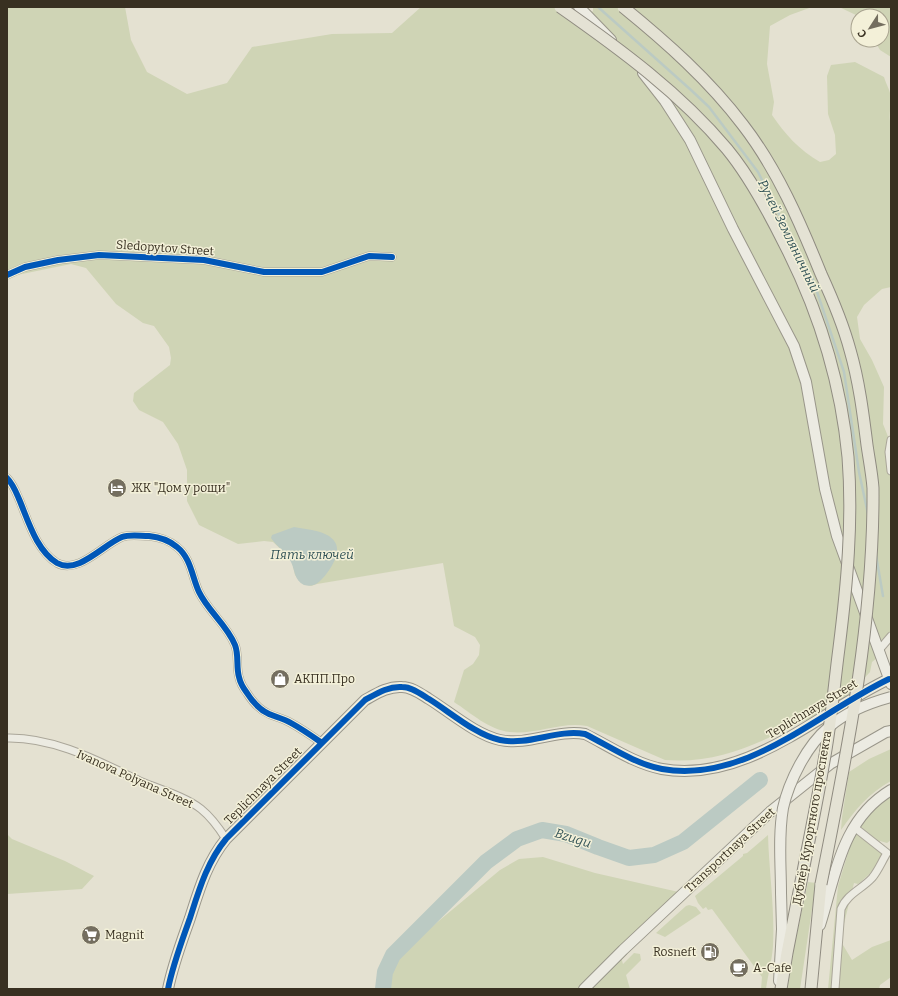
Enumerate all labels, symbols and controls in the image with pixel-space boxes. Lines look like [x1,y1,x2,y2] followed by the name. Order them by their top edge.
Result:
[850,8,890,48] north arrow
[855,27,870,40] text: С
[755,177,823,295] water label: Ручей Земляничный
[116,238,215,258] street label: Sledopytov Street
[106,477,128,499] hotel icon: ЖК "Дом у рощи"
[131,481,230,495] place label: ЖК "Дом у рощи"
[270,547,354,562] water label: Пять ключей
[269,668,291,690] shop icon: АКПП.Про
[294,672,355,686] place label: АКПП.Про
[764,676,860,742] street label: Teplichnaya Street
[790,729,834,906] street label: Дублёр Курортного проспекта
[222,744,305,827] street label: Teplichnaya Street
[75,747,196,811] street label: Ivanova Polyana Street
[682,804,778,895] street label: Transportnaya Street
[553,825,593,851] water label: Bzugu
[80,924,102,946] supermarket icon: Magnit
[105,928,145,942] place label: Magnit
[699,941,721,963] fuel station icon: Rosneft
[653,945,697,959] place label: Rosneft
[728,957,750,979] cafe icon: A-Cafe
[753,961,791,975] place label: A-Cafe

